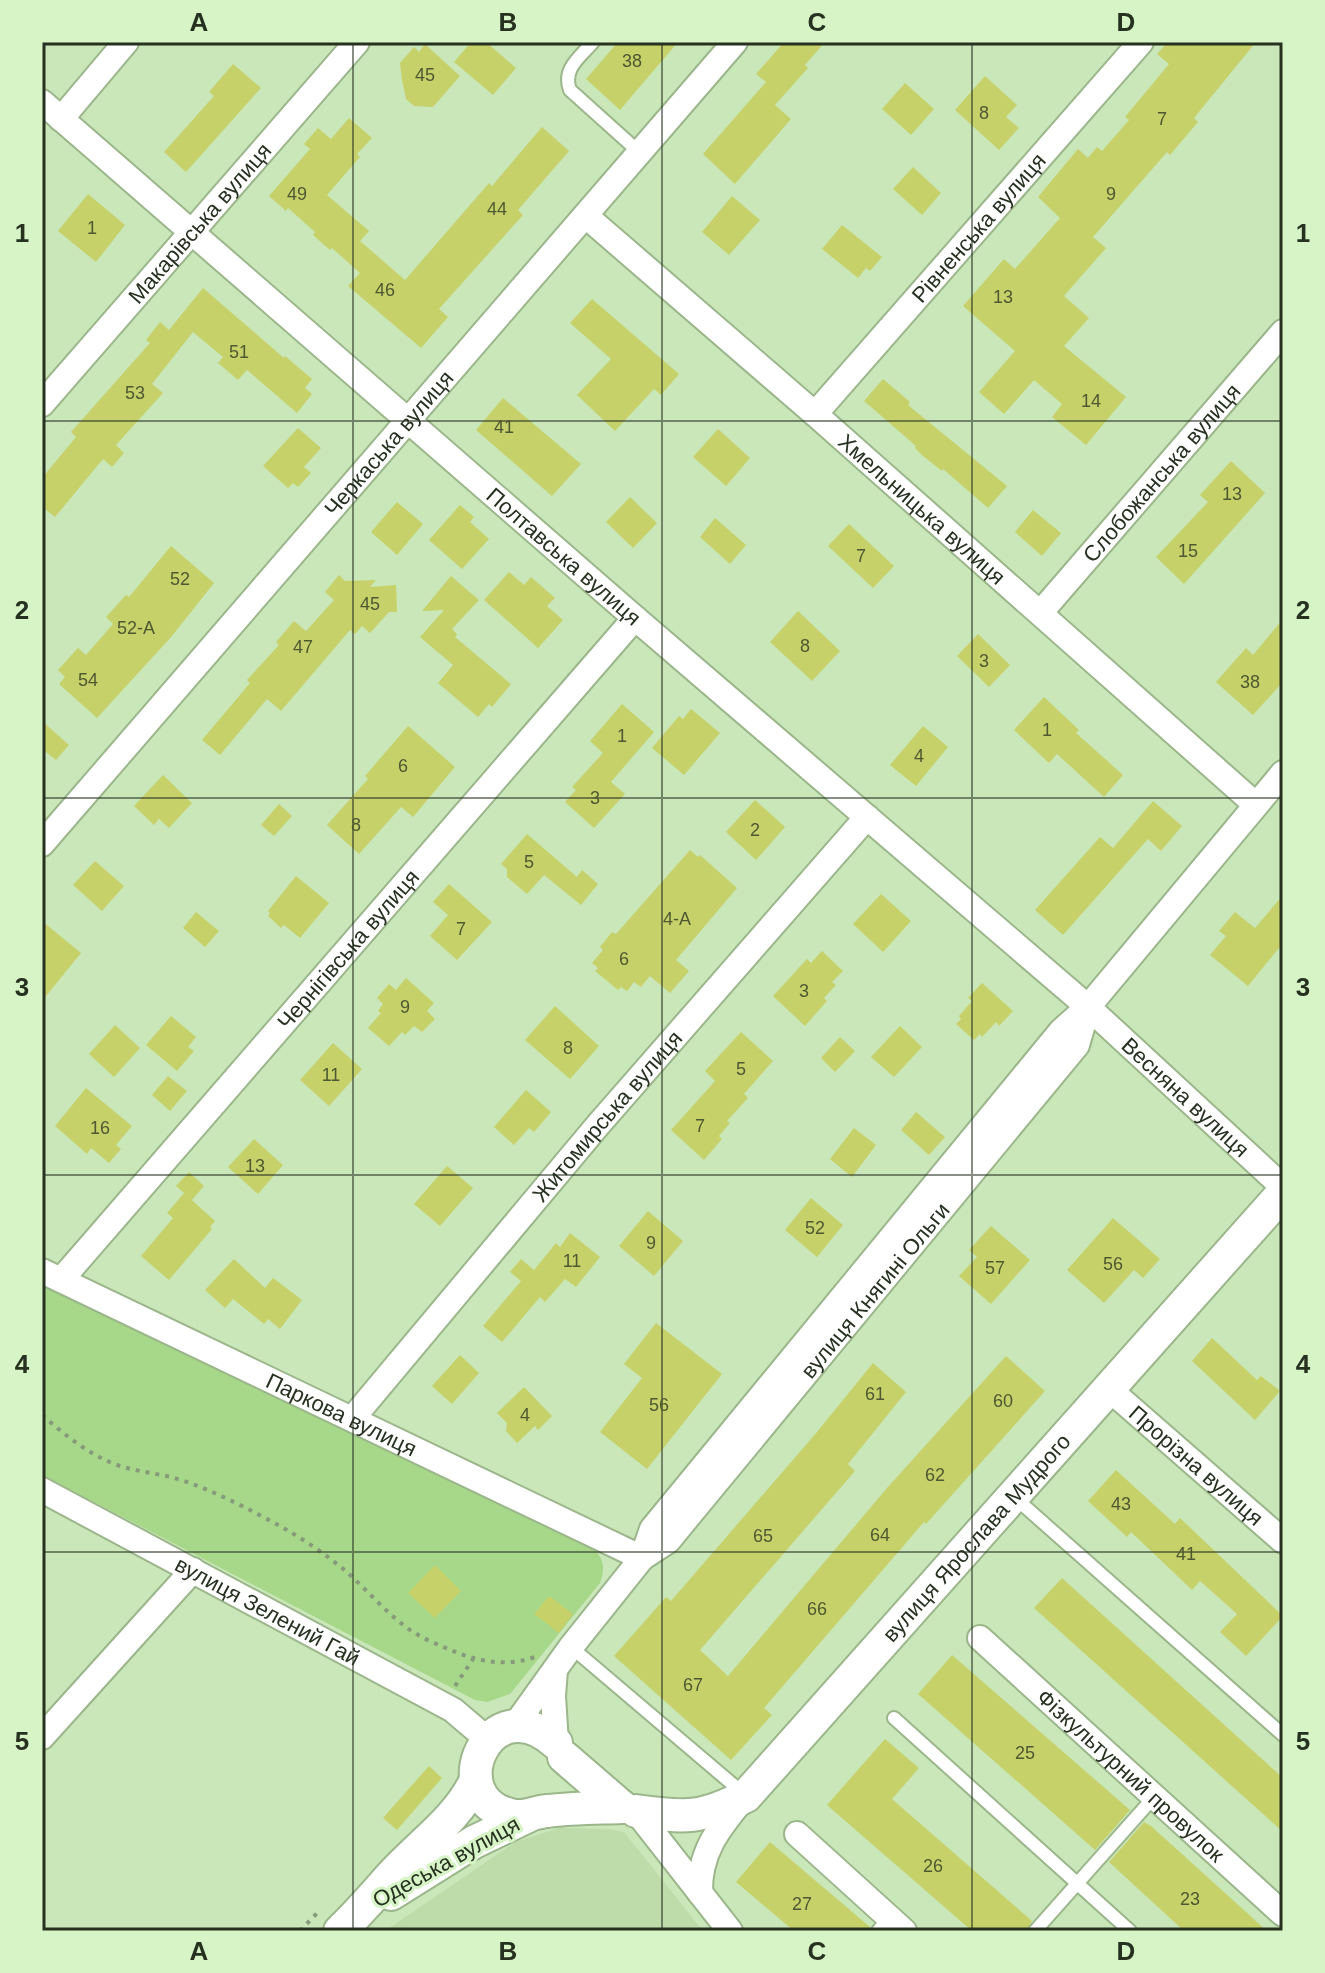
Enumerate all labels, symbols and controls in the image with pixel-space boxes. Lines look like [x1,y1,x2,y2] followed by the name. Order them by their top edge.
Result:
[190,7,209,37] text: A
[499,7,517,37] text: B
[808,7,827,37] text: C
[1117,7,1135,37] text: D
[622,51,642,71] house number: 38
[415,65,435,85] house number: 45
[979,103,989,123] house number: 8
[1157,109,1167,129] house number: 7
[123,138,276,308] street label: Макарівська вулиця
[906,148,1051,307] street label: Рівненська вулиця
[287,184,307,204] house number: 49
[1106,184,1116,204] house number: 9
[487,199,507,219] house number: 44
[15,218,29,248] text: 1
[87,218,97,238] house number: 1
[1296,218,1310,248] text: 1
[375,280,395,300] house number: 46
[993,287,1013,307] house number: 13
[229,342,249,362] house number: 51
[319,365,458,521] street label: Черкаська вулиця
[1078,379,1245,567] street label: Слобожанська вулиця
[125,383,145,403] house number: 53
[1081,391,1101,411] house number: 14
[494,417,514,437] house number: 41
[834,429,1011,589] street label: Хмельницька вулиця
[482,482,646,630] street label: Полтавська вулиця
[1222,484,1242,504] house number: 13
[1178,541,1198,561] house number: 15
[856,546,866,566] house number: 7
[170,569,190,589] house number: 52
[360,594,380,614] house number: 45
[15,595,29,625] text: 2
[1296,595,1310,625] text: 2
[117,618,155,638] house number: 52-А
[800,636,810,656] house number: 8
[293,637,313,657] house number: 47
[979,651,989,671] house number: 3
[78,670,98,690] house number: 54
[1240,672,1260,692] house number: 38
[1042,720,1052,740] house number: 1
[617,726,627,746] house number: 1
[914,746,924,766] house number: 4
[398,756,408,776] house number: 6
[590,788,600,808] house number: 3
[351,815,361,835] house number: 8
[750,820,760,840] house number: 2
[524,852,534,872] house number: 5
[272,864,424,1034] street label: Чернігівська вулиця
[663,909,691,929] house number: 4-А
[456,919,466,939] house number: 7
[619,949,629,969] house number: 6
[15,972,29,1002] text: 3
[1296,972,1310,1002] text: 3
[799,981,809,1001] house number: 3
[400,997,410,1017] house number: 9
[527,1026,687,1206] street label: Житомирська вулиця
[1117,1032,1254,1162] street label: Весняна вулиця
[563,1038,573,1058] house number: 8
[736,1059,746,1079] house number: 5
[322,1065,340,1085] house number: 11
[695,1116,705,1136] house number: 7
[90,1118,110,1138] house number: 16
[245,1156,265,1176] house number: 13
[795,1198,954,1383] street label: вулиця Княгині Ольги
[805,1218,825,1238] house number: 52
[646,1233,656,1253] house number: 9
[563,1251,581,1271] house number: 11
[1103,1254,1123,1274] house number: 56
[985,1258,1005,1278] house number: 57
[15,1349,30,1379] text: 4
[1296,1349,1311,1379] text: 4
[262,1368,421,1461] street label: Паркова вулиця
[865,1384,885,1404] house number: 61
[993,1391,1013,1411] house number: 60
[649,1395,669,1415] house number: 56
[1124,1400,1268,1530] street label: Прорізна вулиця
[520,1405,530,1425] house number: 4
[877,1428,1075,1647] street label: вулиця Ярослава Мудрого
[925,1465,945,1485] house number: 62
[1111,1494,1131,1514] house number: 43
[870,1525,890,1545] house number: 64
[753,1526,773,1546] house number: 65
[1176,1544,1196,1564] house number: 41
[171,1551,364,1670] street label: вулиця Зелений Гай
[807,1599,827,1619] house number: 66
[683,1675,703,1695] house number: 67
[1032,1684,1230,1867] street label: Фізкультурний провулок
[15,1726,29,1756] text: 5
[1296,1726,1310,1756] text: 5
[1015,1743,1035,1763] house number: 25
[368,1811,524,1913] street label: Одеська вулиця
[923,1856,943,1876] house number: 26
[1180,1889,1200,1909] house number: 23
[792,1894,812,1914] house number: 27
[190,1936,209,1966] text: A
[499,1936,517,1966] text: B
[808,1936,827,1966] text: C
[1117,1936,1135,1966] text: D

